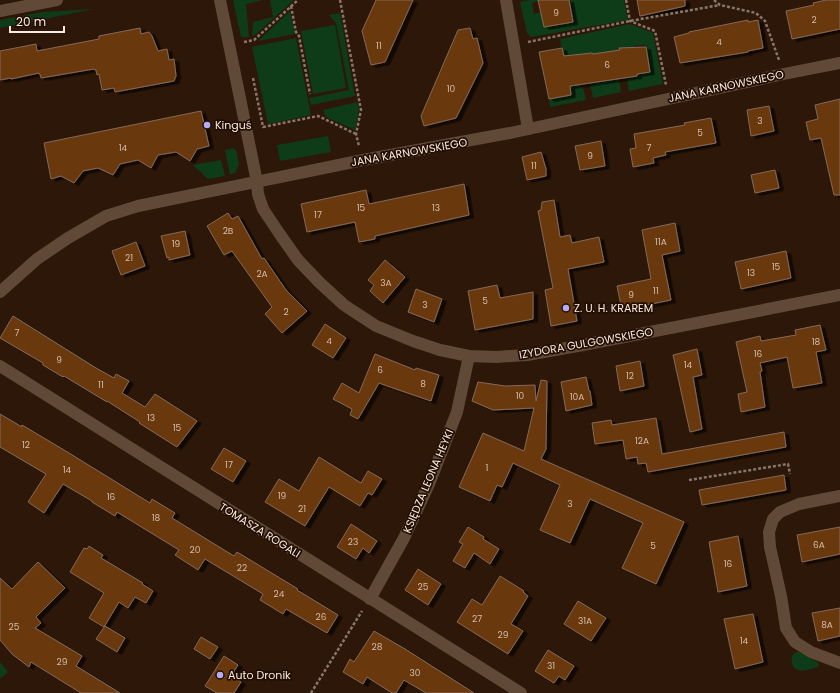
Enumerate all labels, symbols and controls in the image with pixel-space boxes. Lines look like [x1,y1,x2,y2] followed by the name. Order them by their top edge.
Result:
[553,7,559,19] house number: 9
[10,8,64,34] scale bar
[16,13,46,30] text: 20 m
[811,14,817,26] house number: 2
[716,36,722,48] house number: 4
[376,40,382,52] house number: 11
[604,59,610,71] house number: 6
[667,66,786,106] street label: JANA KARNOWSKIEGO
[447,83,456,95] house number: 10
[757,115,763,127] house number: 3
[215,117,252,133] place label: Kinguś
[202,120,212,130] marker: Kinguś
[697,127,703,139] house number: 5
[350,134,469,170] street label: JANA KARNOWSKIEGO
[119,142,128,154] house number: 14
[647,142,652,154] house number: 7
[587,150,593,162] house number: 9
[531,160,537,172] house number: 11
[357,202,366,214] house number: 15
[432,202,440,214] house number: 13
[314,209,322,221] house number: 17
[223,225,234,237] house number: 2B
[655,236,667,248] house number: 11A
[172,238,181,250] house number: 19
[125,252,133,264] house number: 21
[772,261,781,273] house number: 15
[747,267,755,279] house number: 13
[256,268,268,280] house number: 2A
[380,277,392,289] house number: 3A
[653,285,659,297] house number: 11
[628,289,634,301] house number: 9
[482,295,488,307] house number: 5
[422,299,428,311] house number: 3
[574,300,653,316] place label: Z. U. H. KRAREM
[561,303,571,313] marker: Z. U. H. KRAREM
[283,306,289,318] house number: 2
[518,323,655,363] street label: IZYDORA GULGOWSKIEGO
[15,327,20,339] house number: 7
[326,335,332,347] house number: 4
[812,336,821,348] house number: 18
[754,348,763,360] house number: 16
[56,354,62,366] house number: 9
[684,359,693,371] house number: 14
[377,364,383,376] house number: 6
[626,370,634,382] house number: 12
[420,378,426,390] house number: 8
[98,379,104,391] house number: 11
[516,390,525,402] house number: 10
[570,391,584,403] house number: 10A
[147,412,155,424] house number: 13
[173,422,182,434] house number: 15
[399,427,457,535] street label: KSIĘDZA LEONA HEYKI
[635,435,649,447] house number: 12A
[22,439,30,451] house number: 12
[225,459,233,471] house number: 17
[486,462,489,474] house number: 1
[63,464,72,476] house number: 14
[278,490,287,502] house number: 19
[107,491,116,503] house number: 16
[567,498,573,510] house number: 3
[216,499,304,561] street label: TOMASZA ROGALI
[298,503,306,515] house number: 21
[152,512,161,524] house number: 18
[348,536,358,548] house number: 23
[813,539,825,551] house number: 6A
[650,540,656,552] house number: 5
[190,544,201,556] house number: 20
[724,558,733,570] house number: 16
[237,562,247,574] house number: 22
[418,581,429,593] house number: 25
[274,588,285,600] house number: 24
[316,611,327,623] house number: 26
[472,613,482,625] house number: 27
[578,615,592,627] house number: 31A
[821,619,833,631] house number: 8A
[9,621,20,633] house number: 25
[498,629,509,641] house number: 29
[740,635,749,647] house number: 14
[372,641,383,653] house number: 28
[57,656,68,668] house number: 29
[547,660,555,672] house number: 31
[228,667,291,683] place label: Auto Dronik
[410,667,421,679] house number: 30
[215,670,225,680] marker: Auto Dronik

